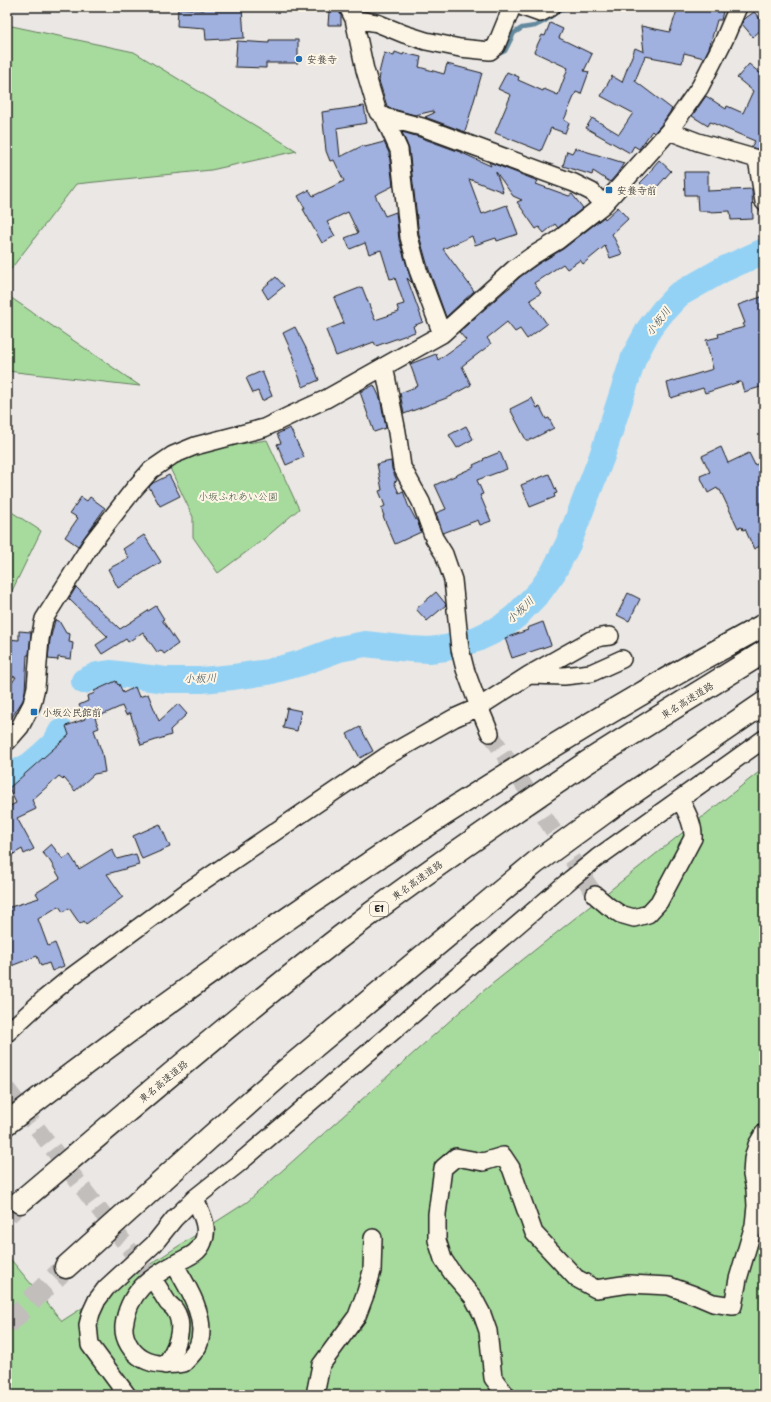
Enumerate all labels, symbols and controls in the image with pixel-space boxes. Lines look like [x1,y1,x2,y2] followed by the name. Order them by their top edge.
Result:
[307,53,337,66] place label: 安養寺
[294,54,304,64] marker: 安養寺
[617,184,657,197] place label: 安養寺前
[604,185,614,195] marker: 安養寺前
[642,304,674,339] water label: 小板川
[198,490,278,503] park label: 小坂ふれあい公園
[503,594,537,627] water label: 小板川
[183,670,217,687] water label: 小板川
[658,679,716,722] street label: 東名高速道路
[42,706,102,719] place label: 小坂公民館前
[29,707,39,717] marker: 小坂公民館前
[389,858,445,903] street label: 東名高速道路
[370,902,388,916] road number: E1
[136,1057,190,1106] street label: 東名高速道路

